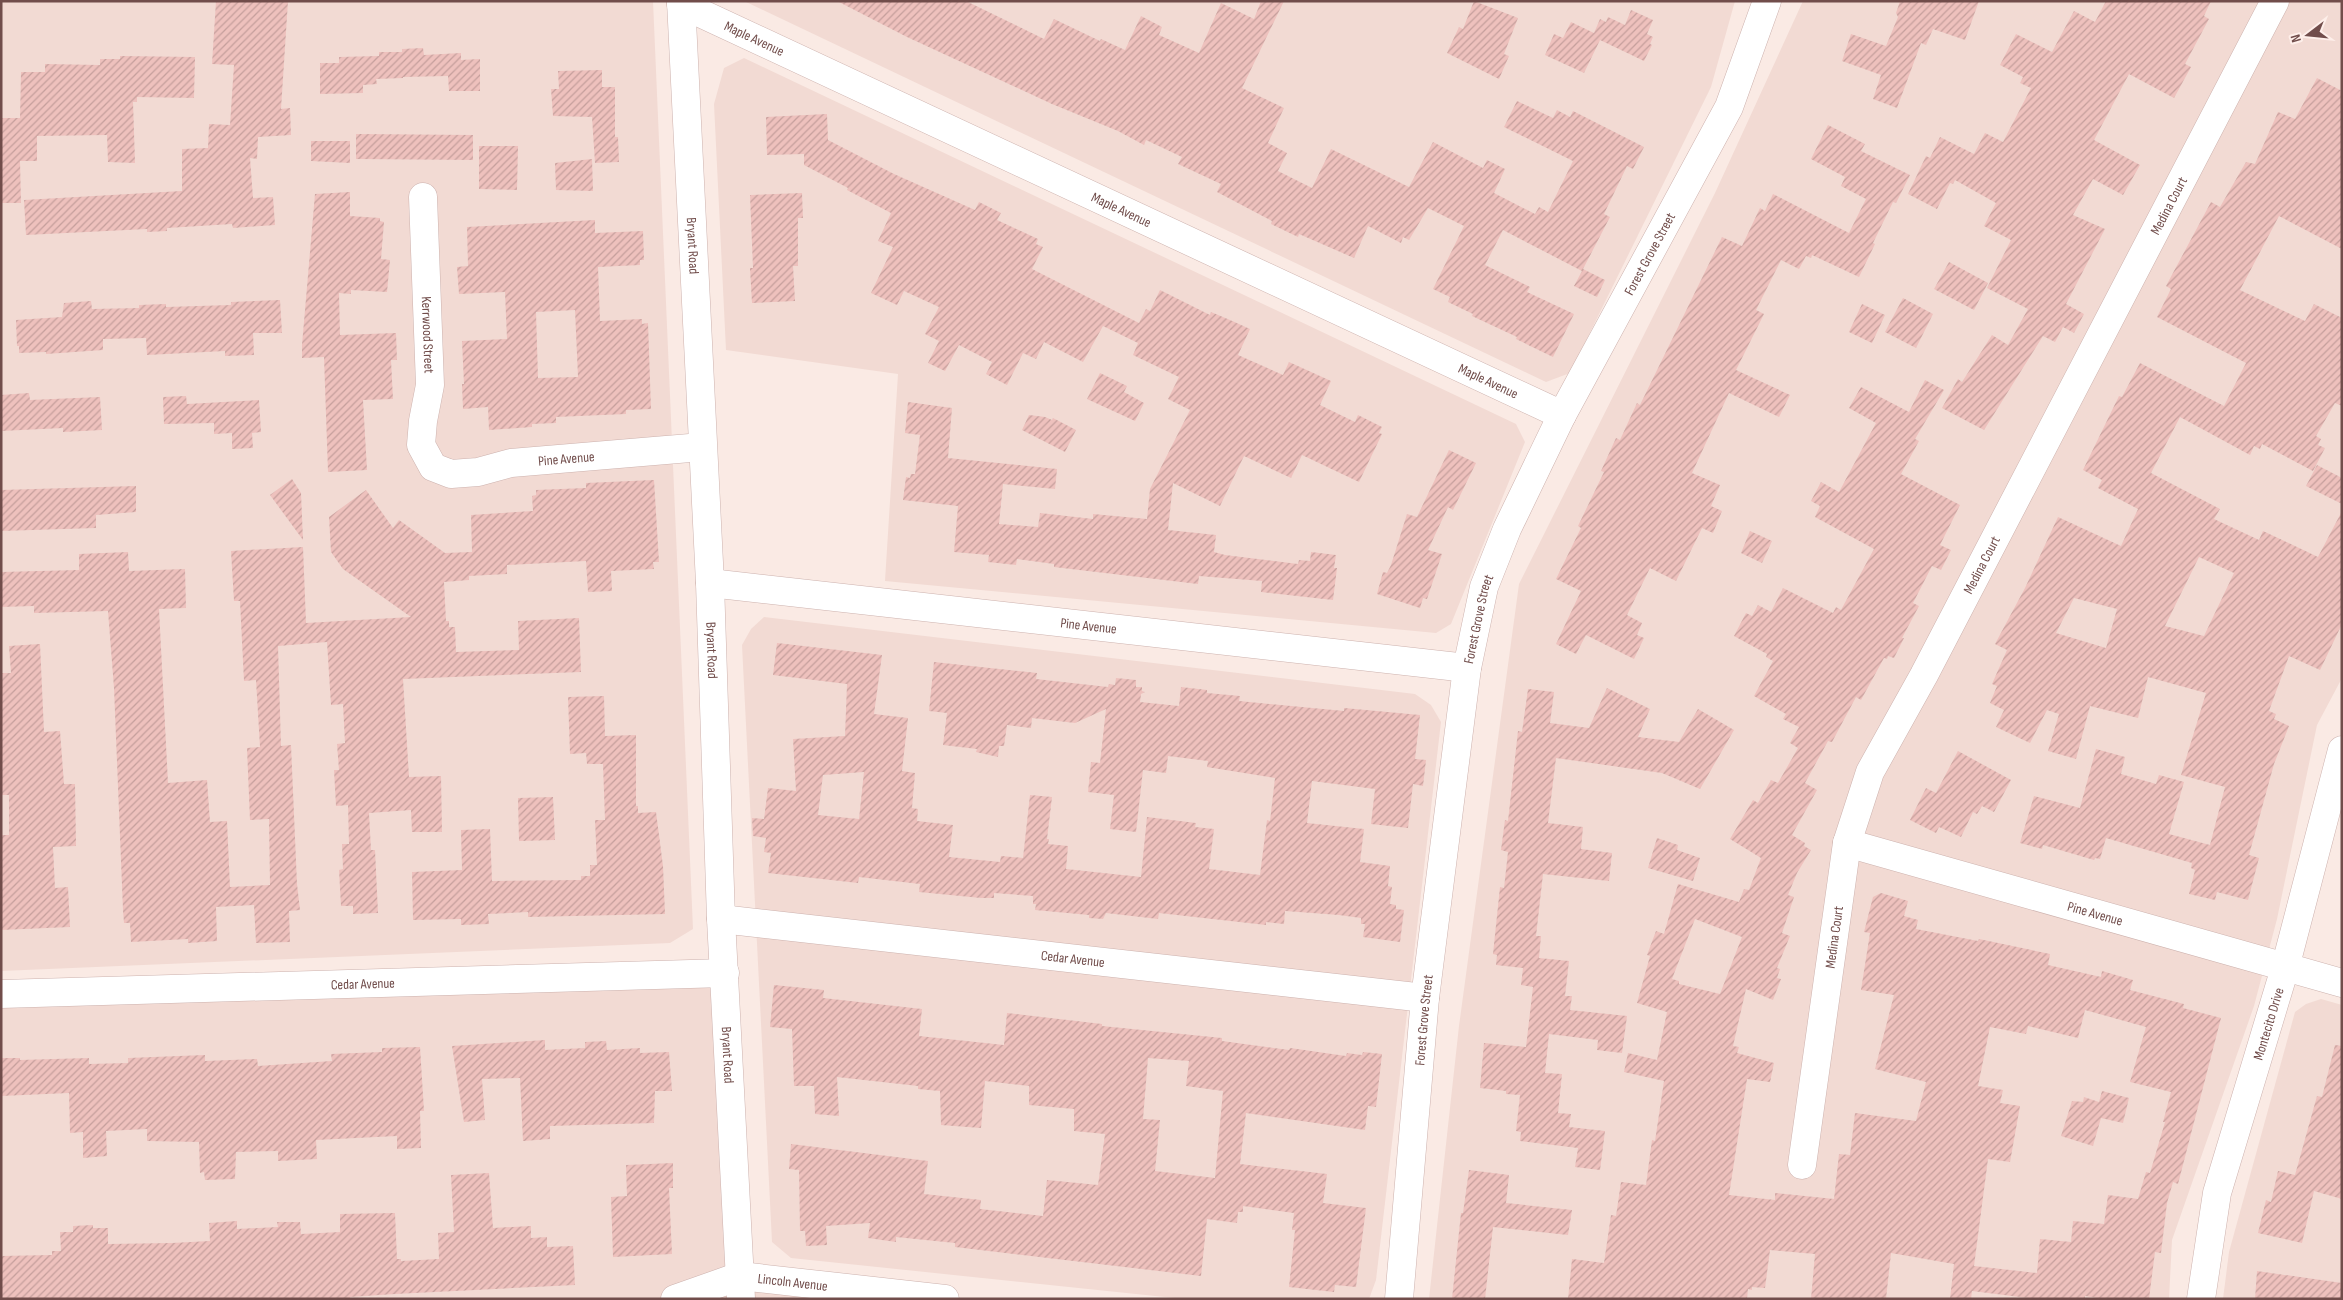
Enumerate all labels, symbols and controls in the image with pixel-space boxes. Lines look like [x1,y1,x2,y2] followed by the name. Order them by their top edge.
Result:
[2283,10,2333,60] north arrow
[721,17,787,60] street label: Maple Avenue
[2287,33,2305,44] text: N
[2147,174,2191,238] street label: Medina Court
[1088,189,1154,231] street label: Maple Avenue
[1621,210,1679,298] street label: Forest Grove Street
[683,217,703,275] street label: Bryant Road
[418,296,438,374] street label: Kerrwood Street
[1456,360,1521,402] street label: Maple Avenue
[537,448,595,470] street label: Pine Avenue
[1960,533,2004,597] street label: Medina Court
[1460,572,1497,665] street label: Forest Grove Street
[1059,614,1118,638] street label: Pine Avenue
[702,622,721,679] street label: Bryant Road
[2066,898,2125,930] street label: Pine Avenue
[1822,905,1847,970] street label: Medina Court
[1040,947,1106,971] street label: Cedar Avenue
[1411,974,1437,1066] street label: Forest Grove Street
[331,975,395,993] street label: Cedar Avenue
[2250,986,2288,1062] street label: Montecito Drive
[718,1026,738,1084] street label: Bryant Road
[757,1270,829,1295] street label: Lincoln Avenue

